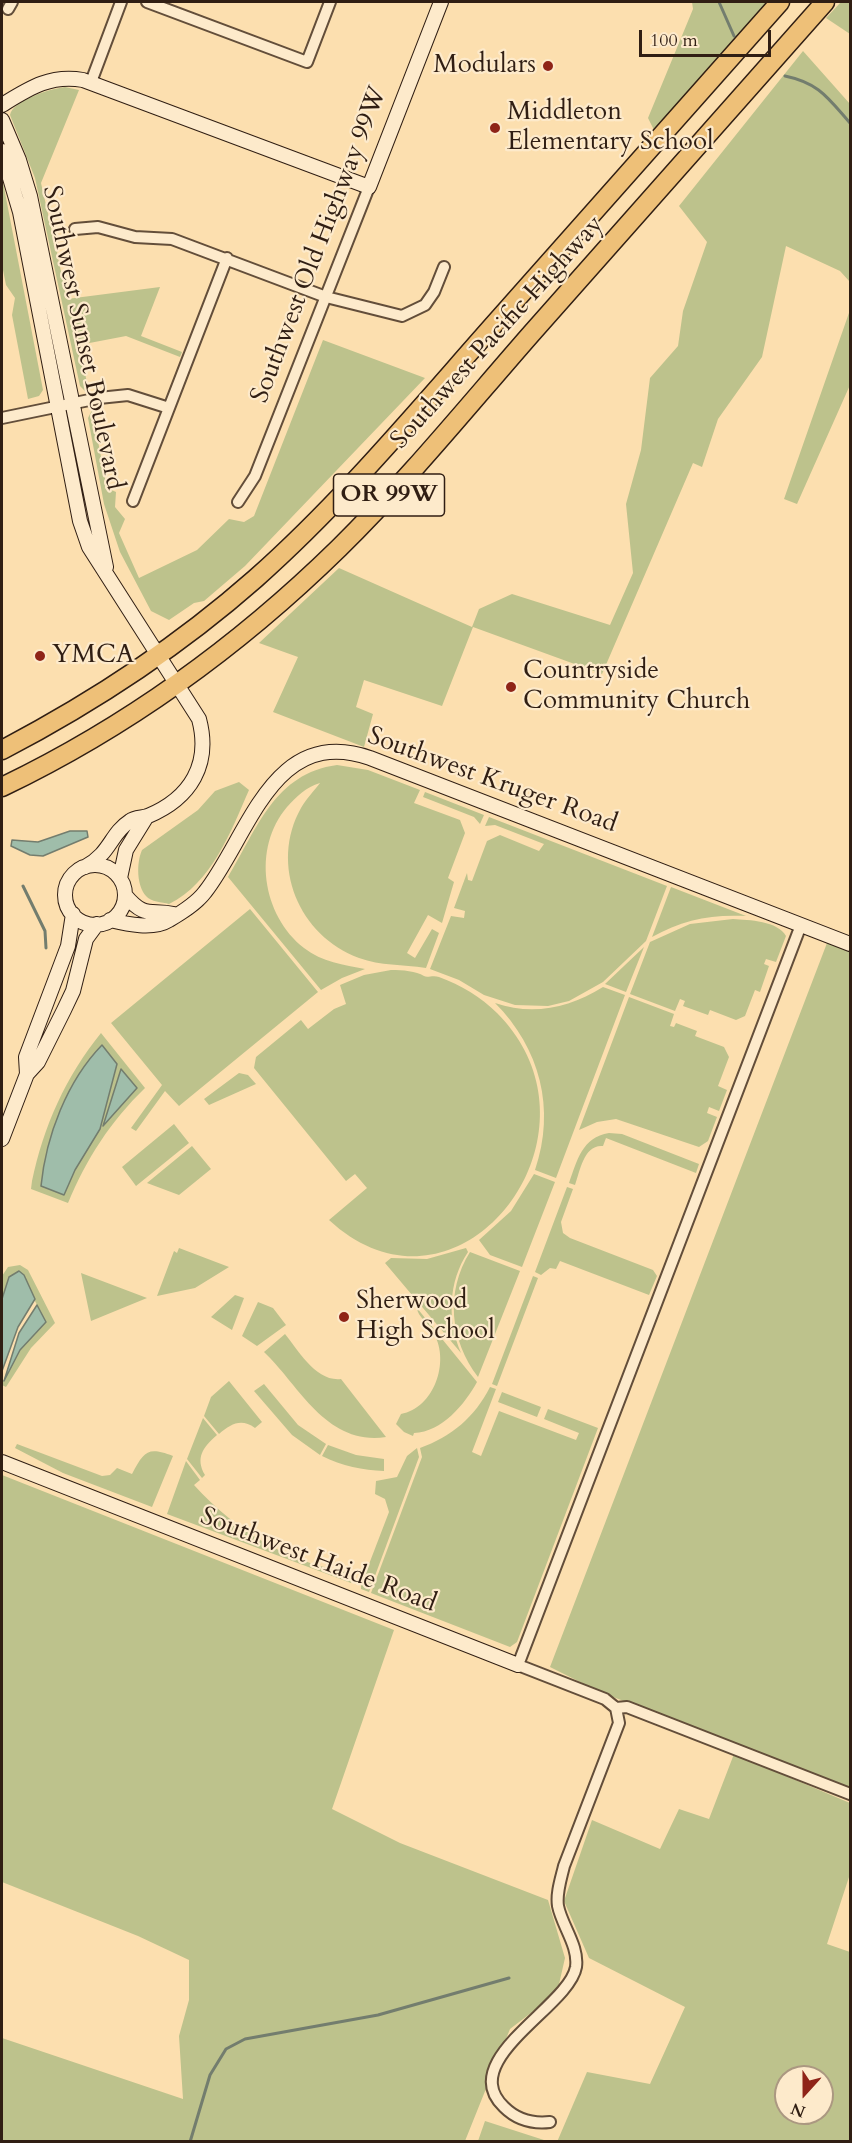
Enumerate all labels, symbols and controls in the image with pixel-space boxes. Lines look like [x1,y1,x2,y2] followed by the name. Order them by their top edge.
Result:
[642,18,774,56] scale bar
[650,28,698,53] text: 100 m
[433,50,536,82] place label: Modulars
[541,59,555,73] marker: Modulars
[245,82,395,408] street label: Southwest Old Highway 99W
[507,97,714,158] place label: Middleton Elementary School
[488,121,502,135] marker: Middleton Elementary School
[34,183,130,493] street label: Southwest Sunset Boulevard
[385,210,611,456] street label: Southwest Pacific Highway
[334,474,444,516] road number: OR 99W
[52,640,134,672] place label: YMCA
[33,649,47,663] marker: YMCA
[523,656,750,718] place label: Countryside Community Church
[504,680,518,694] marker: Countryside Community Church
[363,721,621,841] street label: Southwest Kruger Road
[356,1286,495,1348] place label: Sherwood High School
[337,1310,351,1324] marker: Sherwood High School
[196,1502,440,1620] street label: Southwest Haide Road
[774,2065,834,2125] north arrow
[788,2097,809,2123] text: N

